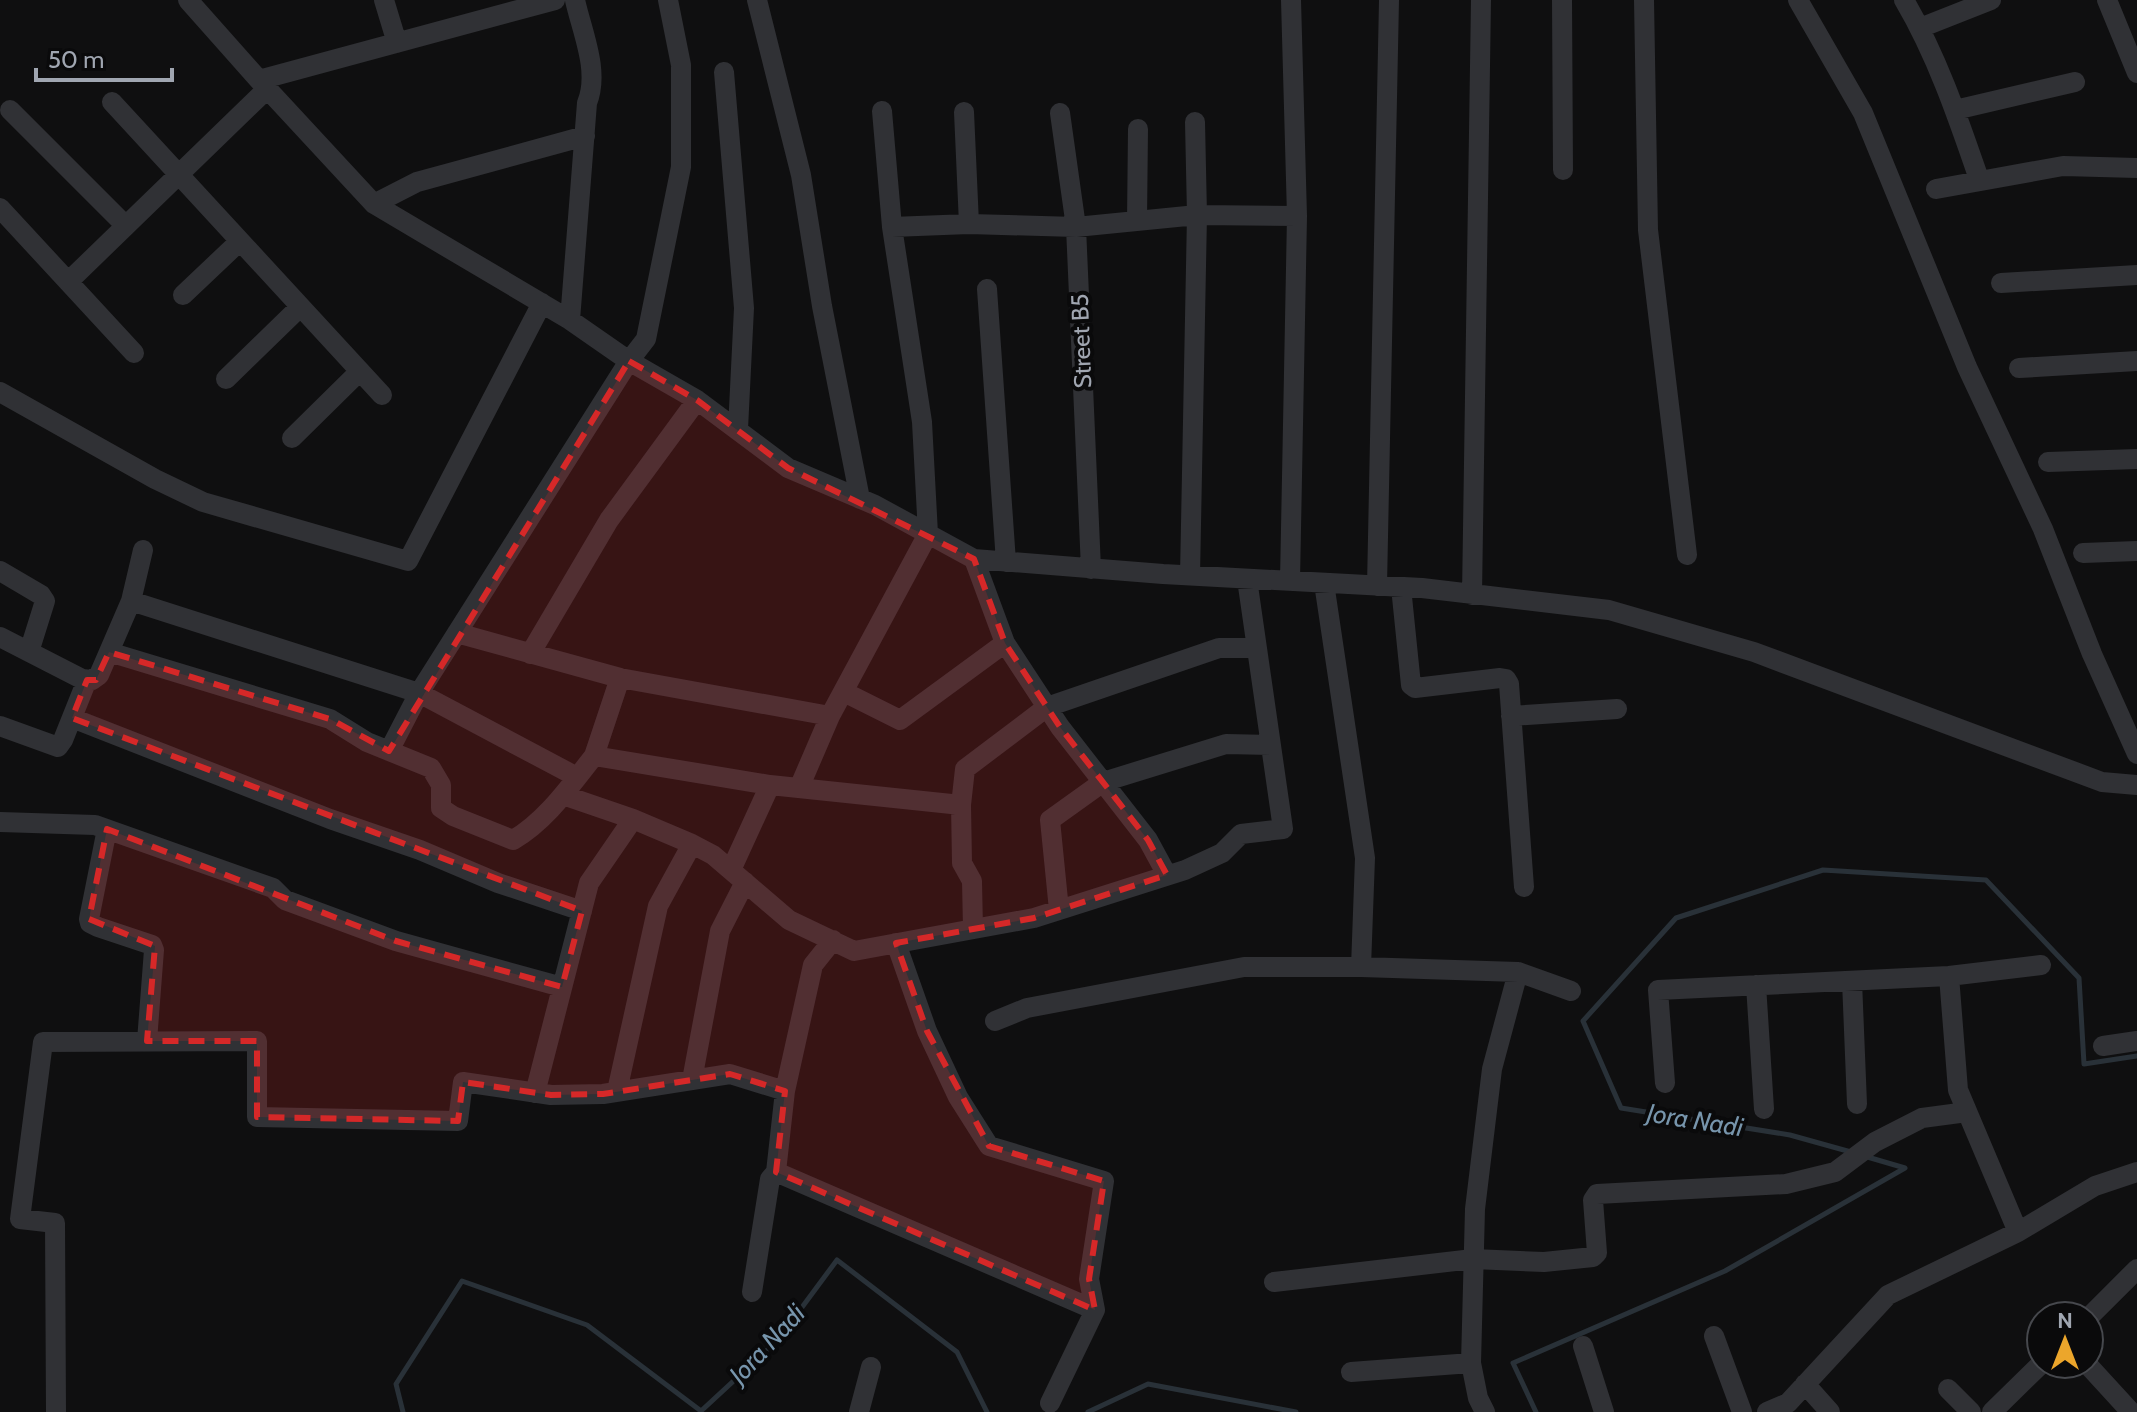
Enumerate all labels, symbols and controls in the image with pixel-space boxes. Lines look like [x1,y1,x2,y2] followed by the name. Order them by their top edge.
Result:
[36,32,172,82] scale bar
[48,45,104,74] text: 50 m
[1065,293,1097,389] street label: Street B5
[1643,1096,1746,1143] water label: Jora Nadi
[721,1297,812,1392] water label: Jora Nadi
[2025,1300,2105,1380] north arrow
[2057,1307,2073,1334] text: N

